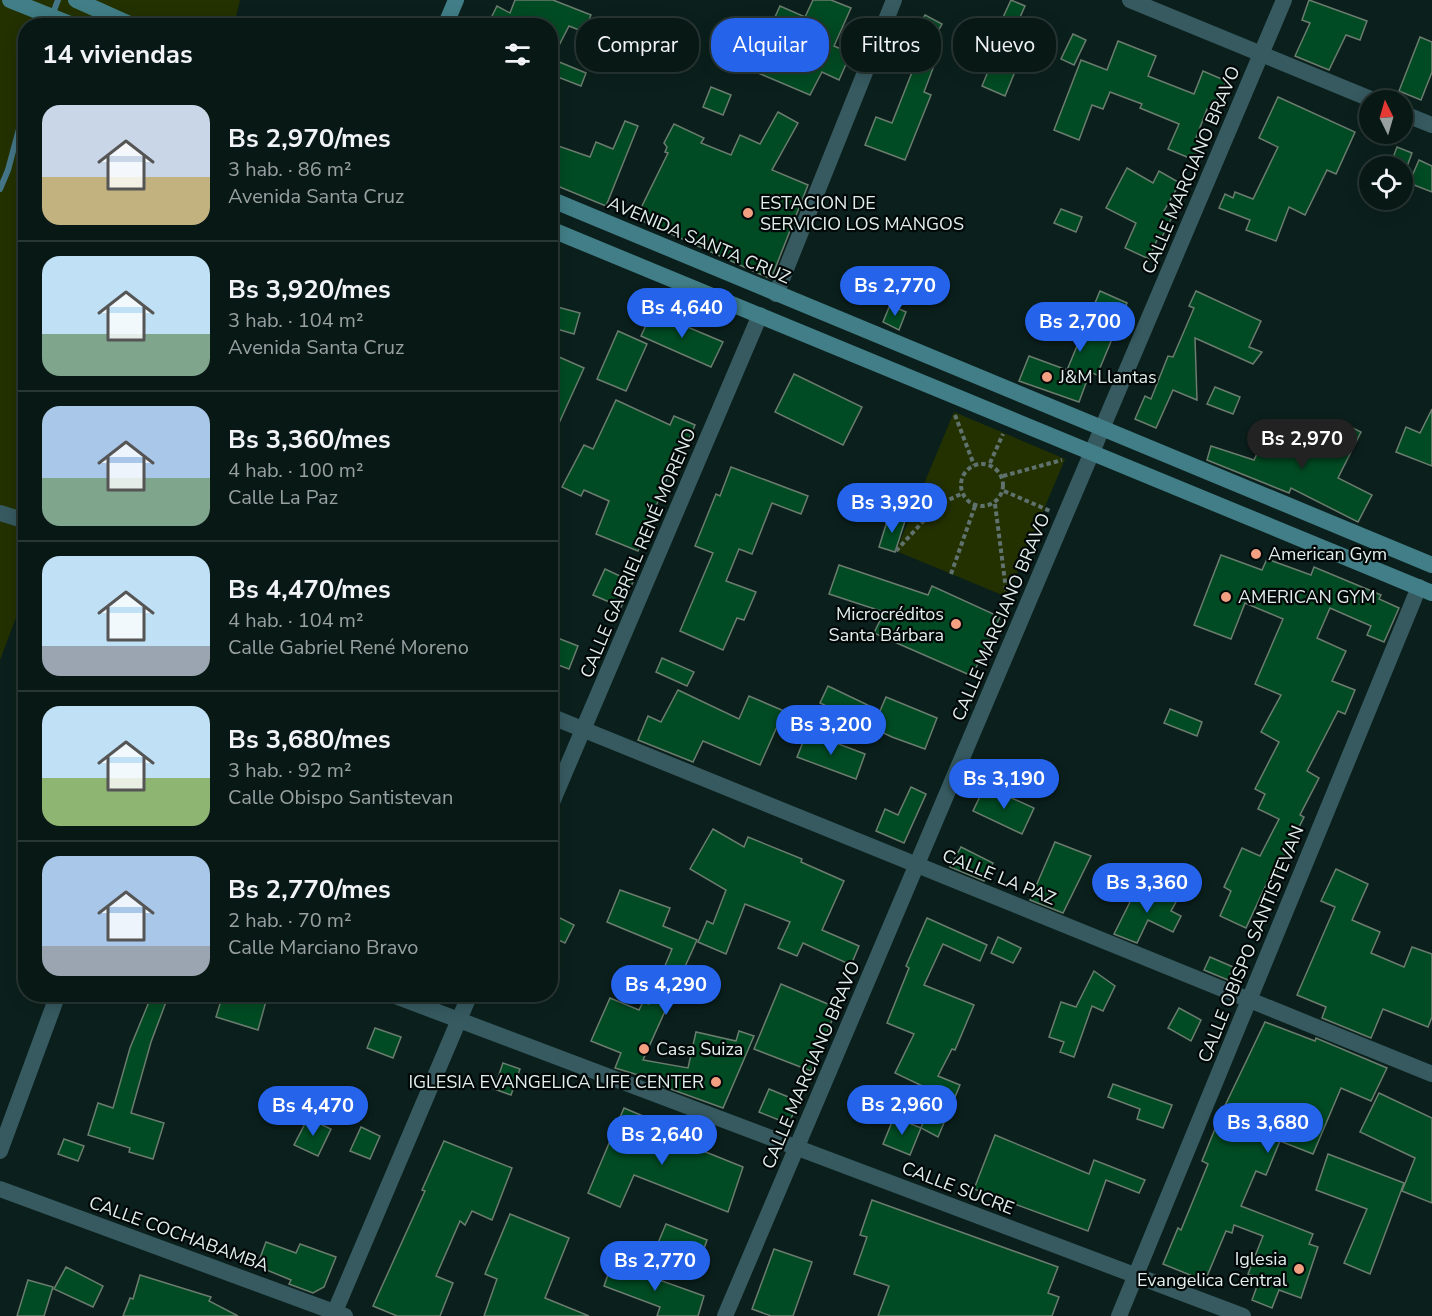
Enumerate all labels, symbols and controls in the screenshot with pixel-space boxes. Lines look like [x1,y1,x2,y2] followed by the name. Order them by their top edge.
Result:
[576,18,699,72] chip: Comprar
[711,18,829,72] chip: Alquilar
[841,18,941,72] chip: Filtros
[953,18,1056,72] chip: Nuevo
[42,37,193,72] text: 14 viviendas
[501,38,534,71] icon: filters
[1136,62,1246,278] street label: CALLE MARCIANO BRAVO
[1359,90,1413,144] north arrow
[1359,90,1413,210] map controls
[228,121,391,156] text: Bs 2,970/mes
[90,129,162,201] icon: home
[228,156,352,183] text: 3 hab. · 86 m²
[1359,156,1413,210] button: locate
[228,183,404,210] text: Avenida Santa Cruz
[604,191,794,290] street label: AVENIDA SANTA CRUZ
[760,191,964,236] place label: ESTACION DE SERVICIO LOS MANGOS
[741,206,755,220] marker: ESTACION DE SERVICIO LOS MANGOS
[833,266,957,317] pin: Bs 2,770
[228,272,391,307] text: Bs 3,920/mes
[854,272,936,299] text: Bs 2,770
[90,280,162,352] icon: home
[620,288,744,339] pin: Bs 4,640
[641,294,723,321] text: Bs 4,640
[1018,302,1142,353] pin: Bs 2,700
[228,307,364,334] text: 3 hab. · 104 m²
[1039,308,1121,335] text: Bs 2,700
[228,334,404,361] text: Avenida Santa Cruz
[1058,365,1157,389] place label: J&M Llantas
[1040,370,1054,384] marker: J&M Llantas
[1240,419,1364,470] pin: Bs 2,970
[228,422,391,457] text: Bs 3,360/mes
[574,424,702,682] street label: CALLE GABRIEL RENÉ MORENO
[1261,425,1343,452] text: Bs 2,970
[90,430,162,502] icon: home
[228,457,364,484] text: 4 hab. · 100 m²
[830,483,954,534] pin: Bs 3,920
[228,484,338,511] text: Calle La Paz
[851,489,933,516] text: Bs 3,920
[946,509,1056,725] street label: CALLE MARCIANO BRAVO
[1268,542,1387,566] place label: American Gym
[1249,547,1263,561] marker: American Gym
[228,572,391,607] text: Bs 4,470/mes
[90,580,162,652] icon: home
[1238,585,1376,609] place label: AMERICAN GYM
[1219,590,1233,604] marker: AMERICAN GYM
[829,602,944,647] place label: Microcréditos Santa Bárbara
[228,607,364,634] text: 4 hab. · 104 m²
[949,617,963,631] marker: Microcréditos Santa Bárbara
[228,634,469,661] text: Calle Gabriel René Moreno
[769,705,893,756] pin: Bs 3,200
[790,711,872,738] text: Bs 3,200
[228,722,391,757] text: Bs 3,680/mes
[90,730,162,802] icon: home
[228,757,352,784] text: 3 hab. · 92 m²
[942,759,1066,810] pin: Bs 3,190
[963,765,1045,792] text: Bs 3,190
[228,784,453,811] text: Calle Obispo Santistevan
[1192,822,1310,1066] street label: CALLE OBISPO SANTISTEVAN
[939,843,1060,911] street label: CALLE LA PAZ
[1085,863,1209,914] pin: Bs 3,360
[1106,869,1188,896] text: Bs 3,360
[228,872,391,907] text: Bs 2,770/mes
[90,880,162,952] icon: home
[228,907,352,934] text: 2 hab. · 70 m²
[228,934,418,961] text: Calle Marciano Bravo
[756,957,866,1173] street label: CALLE MARCIANO BRAVO
[604,965,728,1016] pin: Bs 4,290
[625,971,707,998] text: Bs 4,290
[656,1037,743,1061] place label: Casa Suiza
[637,1042,651,1056] marker: Casa Suiza
[408,1070,704,1094] place label: IGLESIA EVANGELICA LIFE CENTER
[709,1075,723,1089] marker: IGLESIA EVANGELICA LIFE CENTER
[840,1085,964,1136] pin: Bs 2,960
[251,1086,375,1137] pin: Bs 4,470
[861,1091,943,1118] text: Bs 2,960
[272,1092,354,1119] text: Bs 4,470
[1206,1103,1330,1154] pin: Bs 3,680
[1227,1109,1309,1136] text: Bs 3,680
[600,1115,724,1166] pin: Bs 2,640
[621,1121,703,1148] text: Bs 2,640
[898,1156,1018,1220] street label: CALLE SUCRE
[86,1190,272,1278] street label: CALLE COCHABAMBA
[593,1241,717,1292] pin: Bs 2,770
[614,1247,696,1274] text: Bs 2,770
[1137,1247,1288,1292] place label: Iglesia Evangelica Central
[1292,1262,1306,1276] marker: Iglesia Evangelica Central

